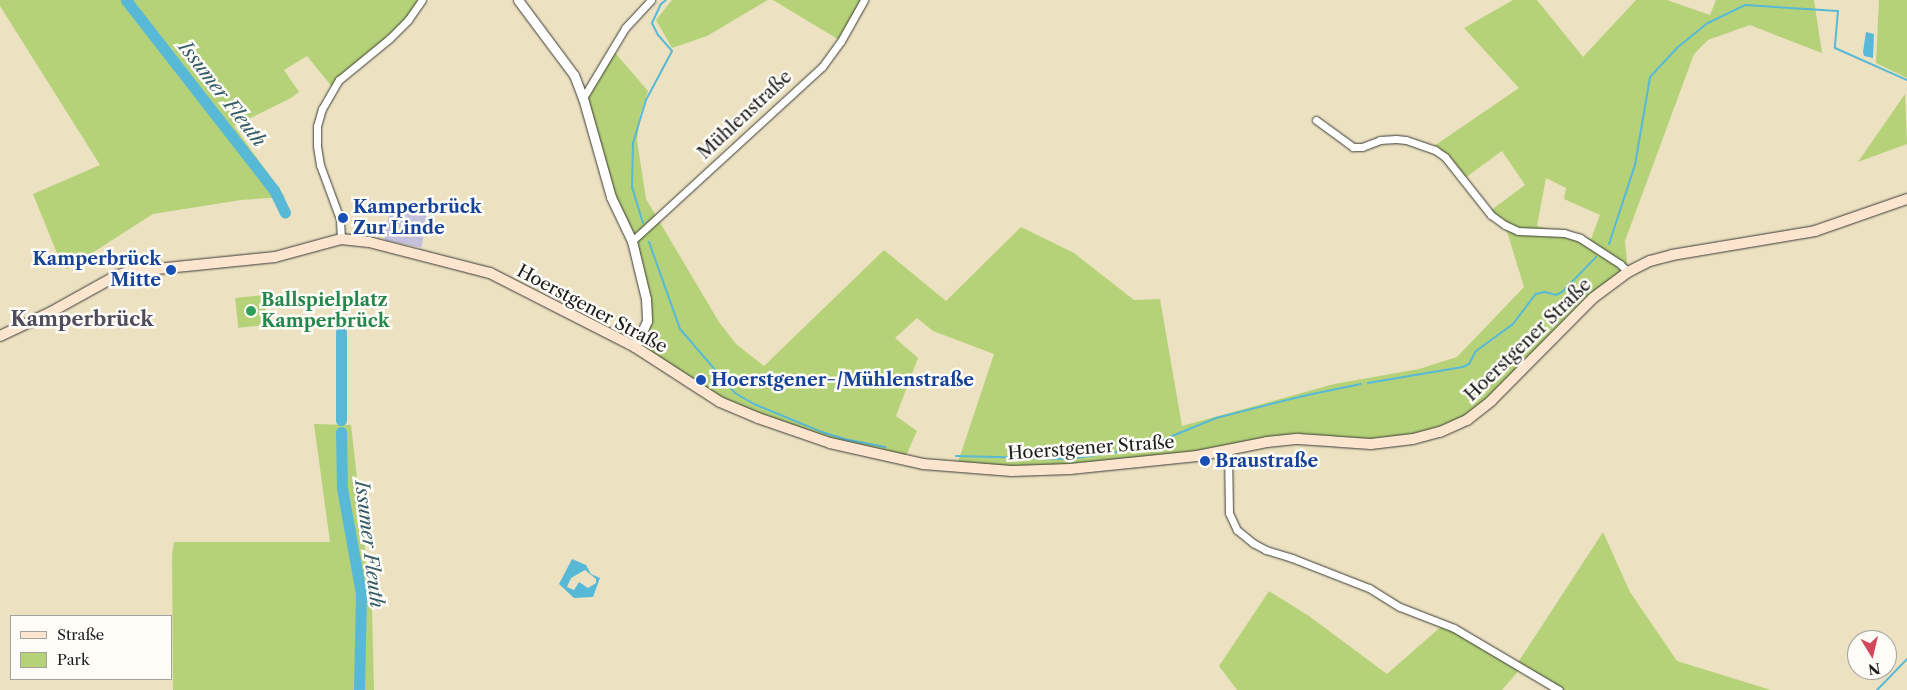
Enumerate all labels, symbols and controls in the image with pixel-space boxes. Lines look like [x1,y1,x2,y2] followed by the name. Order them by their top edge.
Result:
[174,36,270,152] water label: Issumer Fleuth
[694,66,796,164] street label: Mühlenstraße
[353,197,482,240] place label: Kamperbrück Zur Linde
[337,212,349,224] marker: Kamperbrück Zur Linde
[32,249,161,292] place label: Kamperbrück Mitte
[513,260,671,358] street label: Hoerstgener Straße
[165,264,177,276] marker: Kamperbrück Mitte
[1460,274,1596,406] street label: Hoerstgener Straße
[261,290,390,332] place label: Ballspielplatz Kamperbrück
[245,305,257,317] marker: Ballspielplatz Kamperbrück
[11,307,153,331] district label: Kamperbrück
[711,369,974,391] place label: Hoerstgener−/Mühlenstraße
[695,374,707,386] marker: Hoerstgener−/Mühlenstraße
[1007,431,1175,465] street label: Hoerstgener Straße
[1215,450,1318,472] place label: Braustraße
[1199,455,1211,467] marker: Braustraße
[350,479,388,609] water label: Issumer Fleuth
[10,615,172,680] legend
[57,625,104,644] text: Straße
[1847,630,1897,680] north arrow
[57,650,90,669] text: Park
[1867,659,1882,679] text: N

